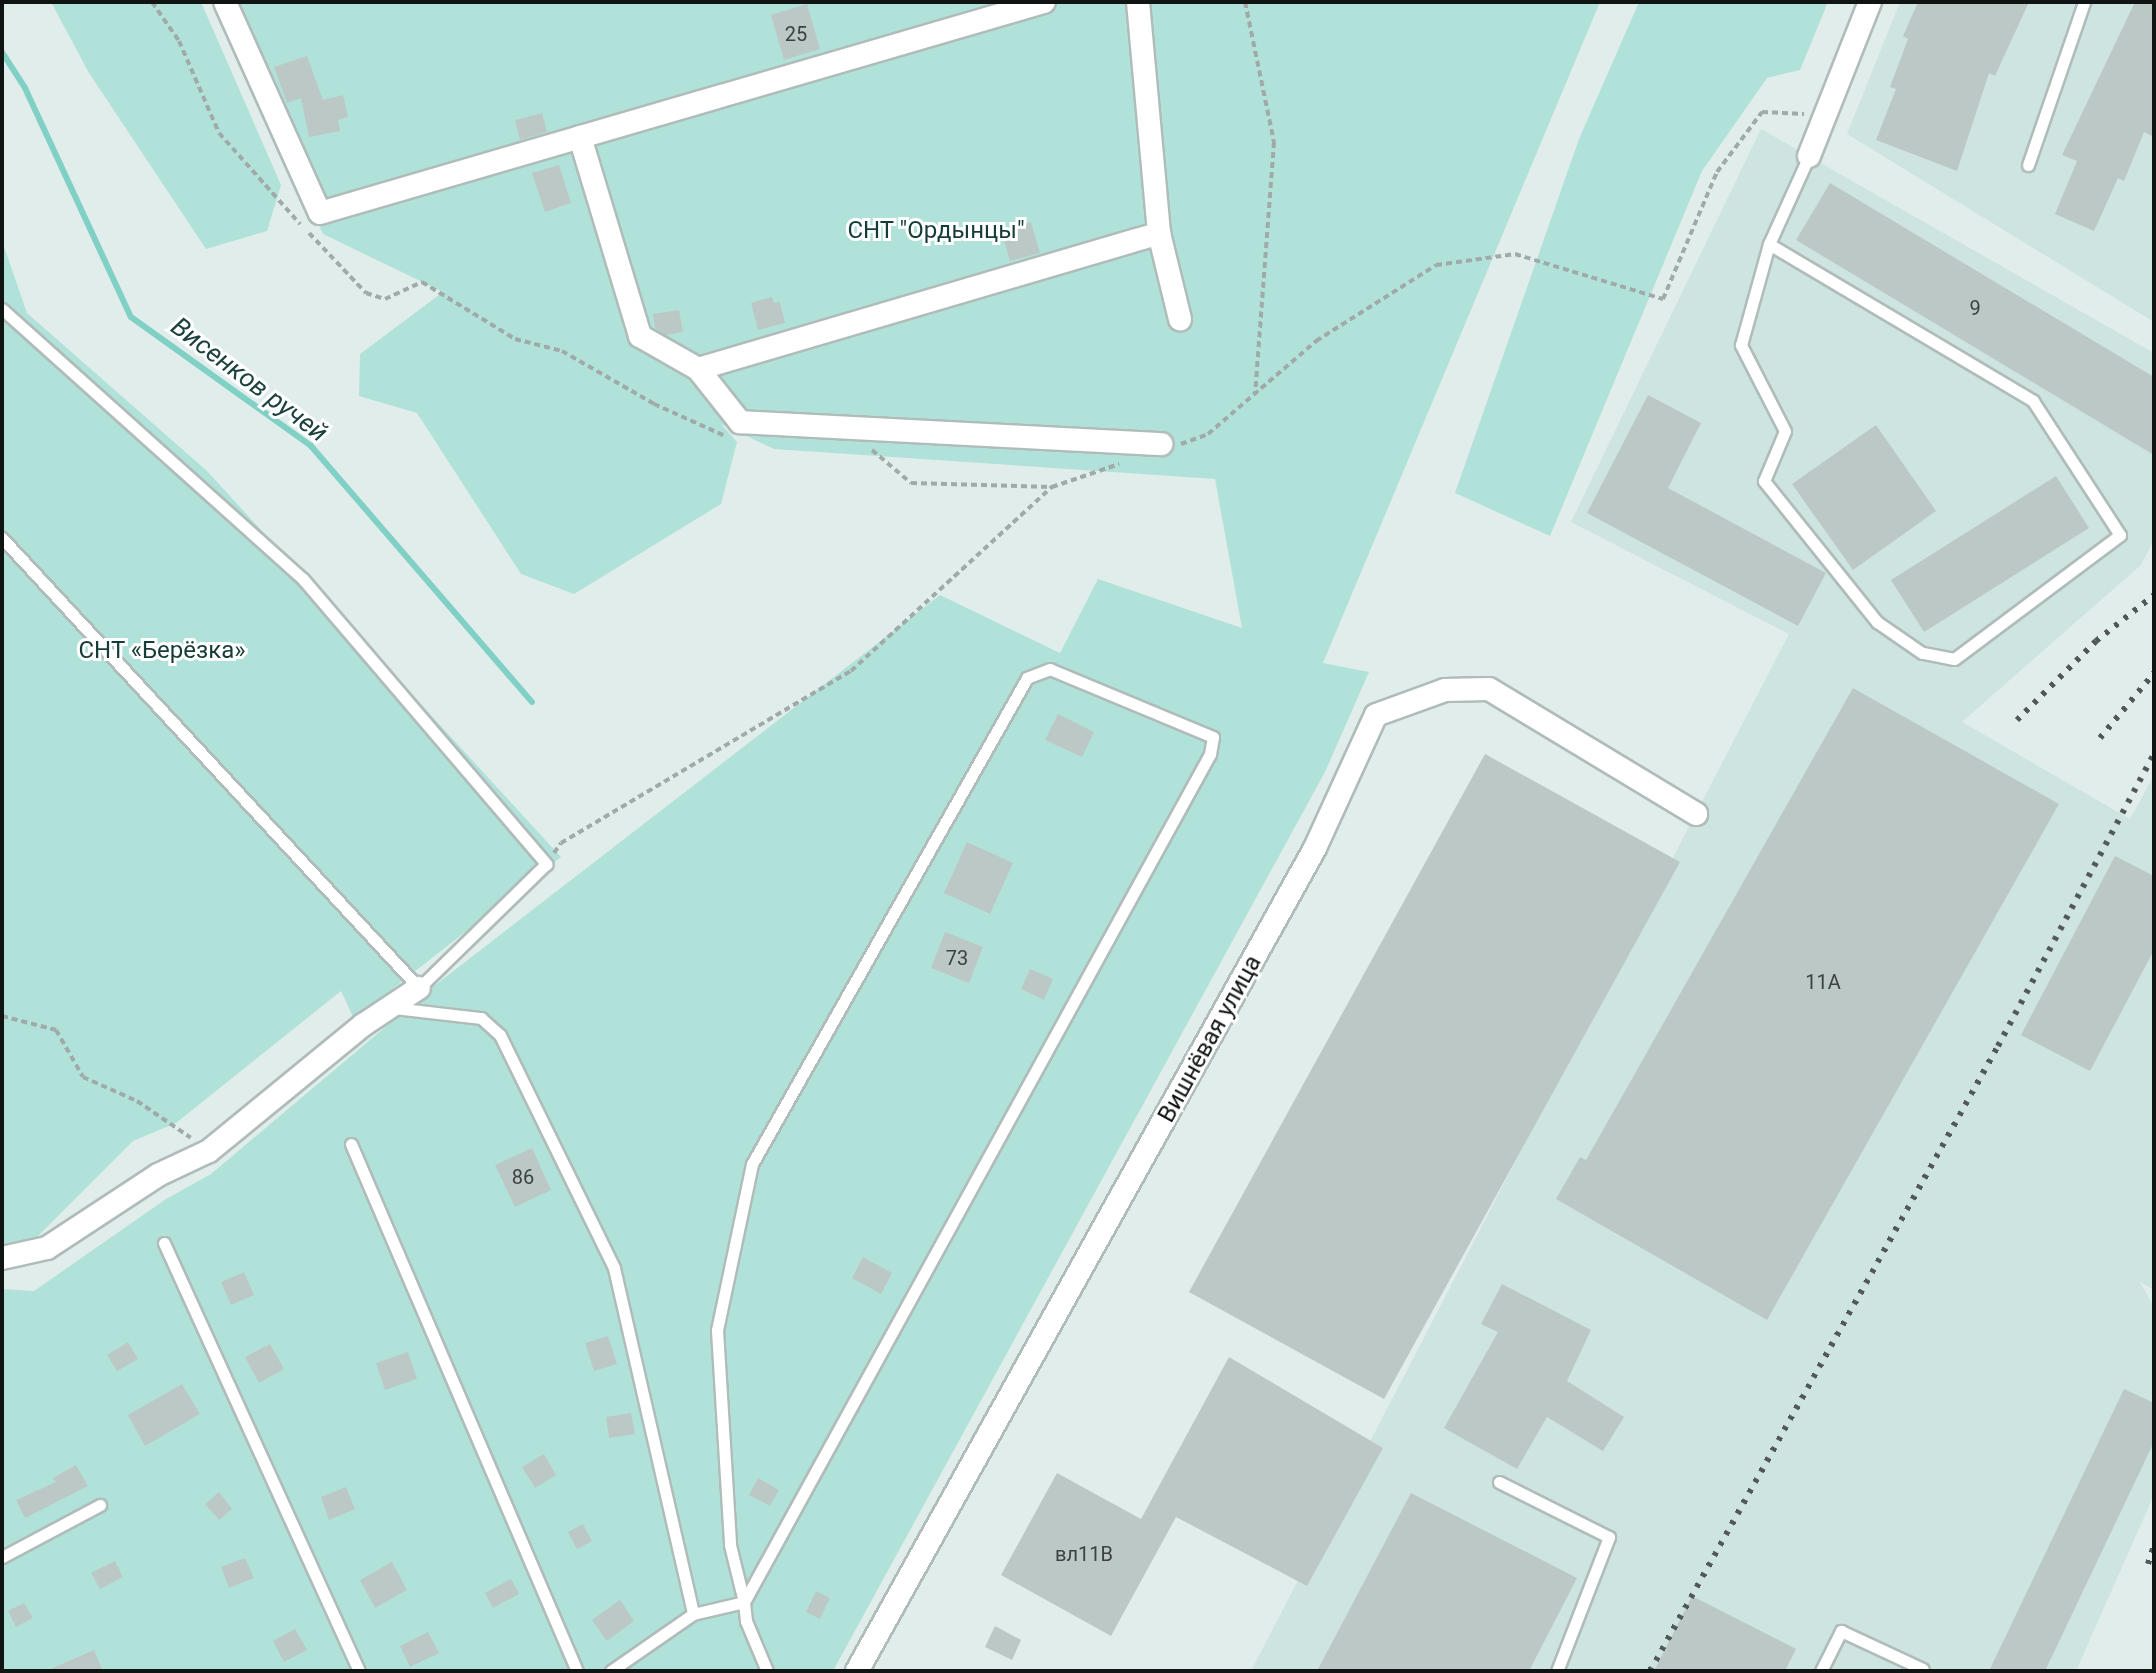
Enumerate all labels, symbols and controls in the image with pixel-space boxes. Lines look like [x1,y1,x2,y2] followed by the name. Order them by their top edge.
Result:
[785,22,807,46] house number: 25
[847,217,1025,245] park label: СНТ "Ордынцы"
[1969,296,1981,320] house number: 9
[165,311,333,449] water label: Висенков ручей
[78,637,246,665] park label: СНТ «Берёзка»
[946,946,968,970] house number: 73
[1152,950,1268,1128] street label: Вишнёвая улица
[1805,970,1841,994] house number: 11А
[512,1165,534,1189] house number: 86
[1055,1542,1113,1566] house number: вл11В

